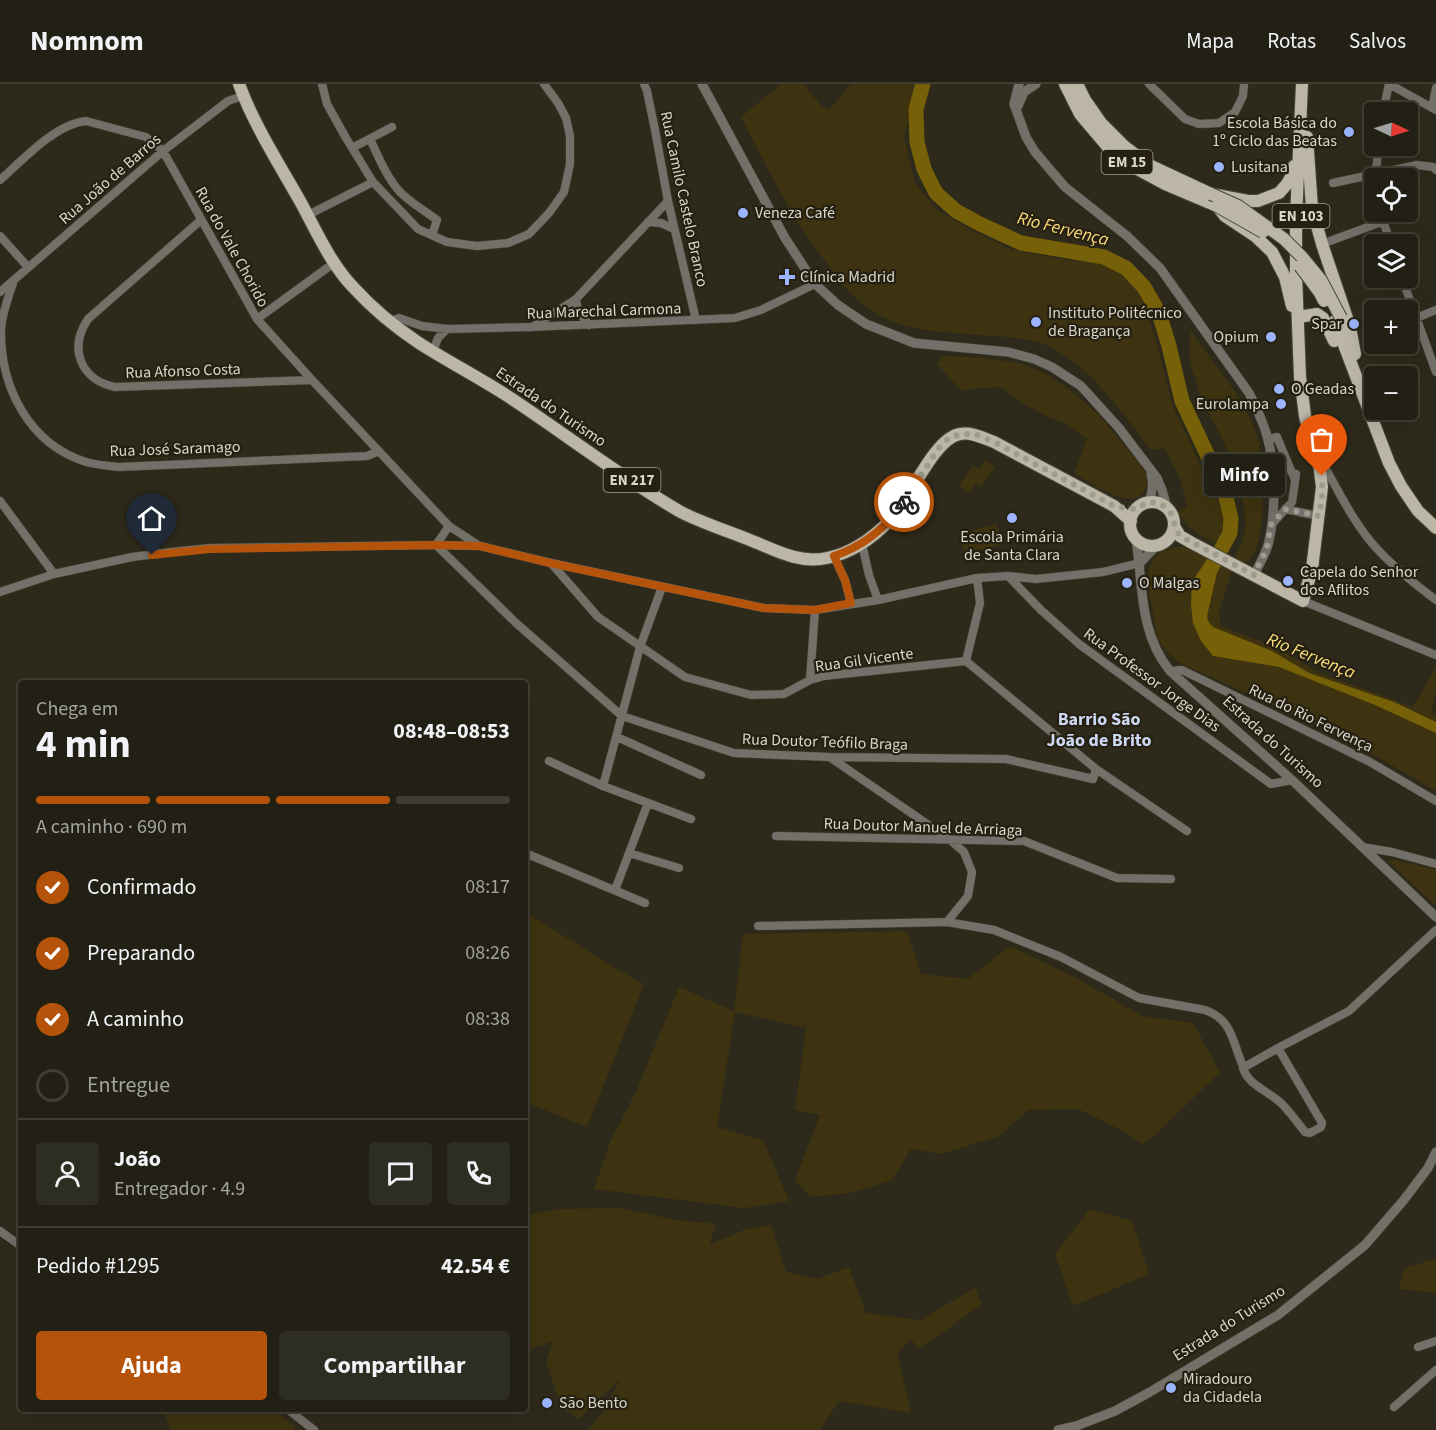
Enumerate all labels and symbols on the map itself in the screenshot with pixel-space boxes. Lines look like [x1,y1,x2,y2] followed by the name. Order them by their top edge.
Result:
[1364,102,1418,156] north arrow
[655,109,713,289] street label: Rua Camilo Castelo Branco
[1212,112,1337,152] place label: Escola Básica do 1º Ciclo das Beatas
[1342,125,1356,139] marker: Escola Básica do 1º Ciclo das Beatas
[54,128,166,230] street label: Rua João de Barros
[1102,150,1152,174] road number: EM 15
[1231,156,1288,178] place label: Lusitana
[1212,160,1226,174] marker: Lusitana
[190,183,274,311] street label: Rua do Vale Chorido
[755,202,835,224] place label: Veneza Café
[1272,204,1330,228] road number: EN 103
[736,206,750,220] marker: Veneza Café
[1015,206,1112,253] water label: Rio Fervença
[800,266,895,288] place label: Clínica Madrid
[778,268,796,286] marker: Clínica Madrid
[526,297,682,325] street label: Rua Marechal Carmona
[1048,302,1182,342] place label: Instituto Politécnico de Bragança
[1311,313,1342,335] place label: Spar
[1029,315,1043,329] marker: Instituto Politécnico de Bragança
[1347,317,1361,331] marker: Spar
[1214,326,1259,348] place label: Opium
[1264,330,1278,344] marker: Opium
[125,358,241,384] street label: Rua Afonso Costa
[491,362,611,452] street label: Estrada do Turismo
[1291,378,1354,400] place label: O Geadas
[1272,382,1286,396] marker: O Geadas
[1196,393,1269,415] place label: Eurolampa
[1274,397,1288,411] marker: Eurolampa
[1296,414,1347,476] pin
[109,436,241,462] street label: Rua José Saramago
[1205,455,1286,497] callout: Minfo
[604,468,660,492] road number: EN 217
[874,472,934,532] courier
[126,493,177,555] pin
[1005,511,1019,525] marker: Escola Primária de Santa Clara
[960,526,1064,566] place label: Escola Primária de Santa Clara
[1300,561,1419,601] place label: Capela do Senhor dos Aflitos
[1139,572,1199,594] place label: O Malgas
[1281,574,1295,588] marker: Capela do Senhor dos Aflitos
[1120,576,1134,590] marker: O Malgas
[1079,623,1225,737] street label: Rua Professor Jorge Dias
[1263,627,1359,685] water label: Rio Fervença
[813,642,915,678] street label: Rua Gil Vicente
[1245,678,1377,758] street label: Rua do Rio Fervença
[1218,691,1328,793] street label: Estrada do Turismo
[1047,707,1151,753] district label: Barrio São João de Brito
[742,728,908,756] street label: Rua Doutor Teófilo Braga
[823,813,1023,841] street label: Rua Doutor Manuel de Arriaga
[1168,1279,1290,1367] street label: Estrada do Turismo
[1183,1368,1262,1408] place label: Miradouro da Cidadela
[1164,1381,1178,1395] marker: Miradouro da Cidadela
[559,1392,627,1414] place label: São Bento
[540,1396,554,1410] marker: São Bento

